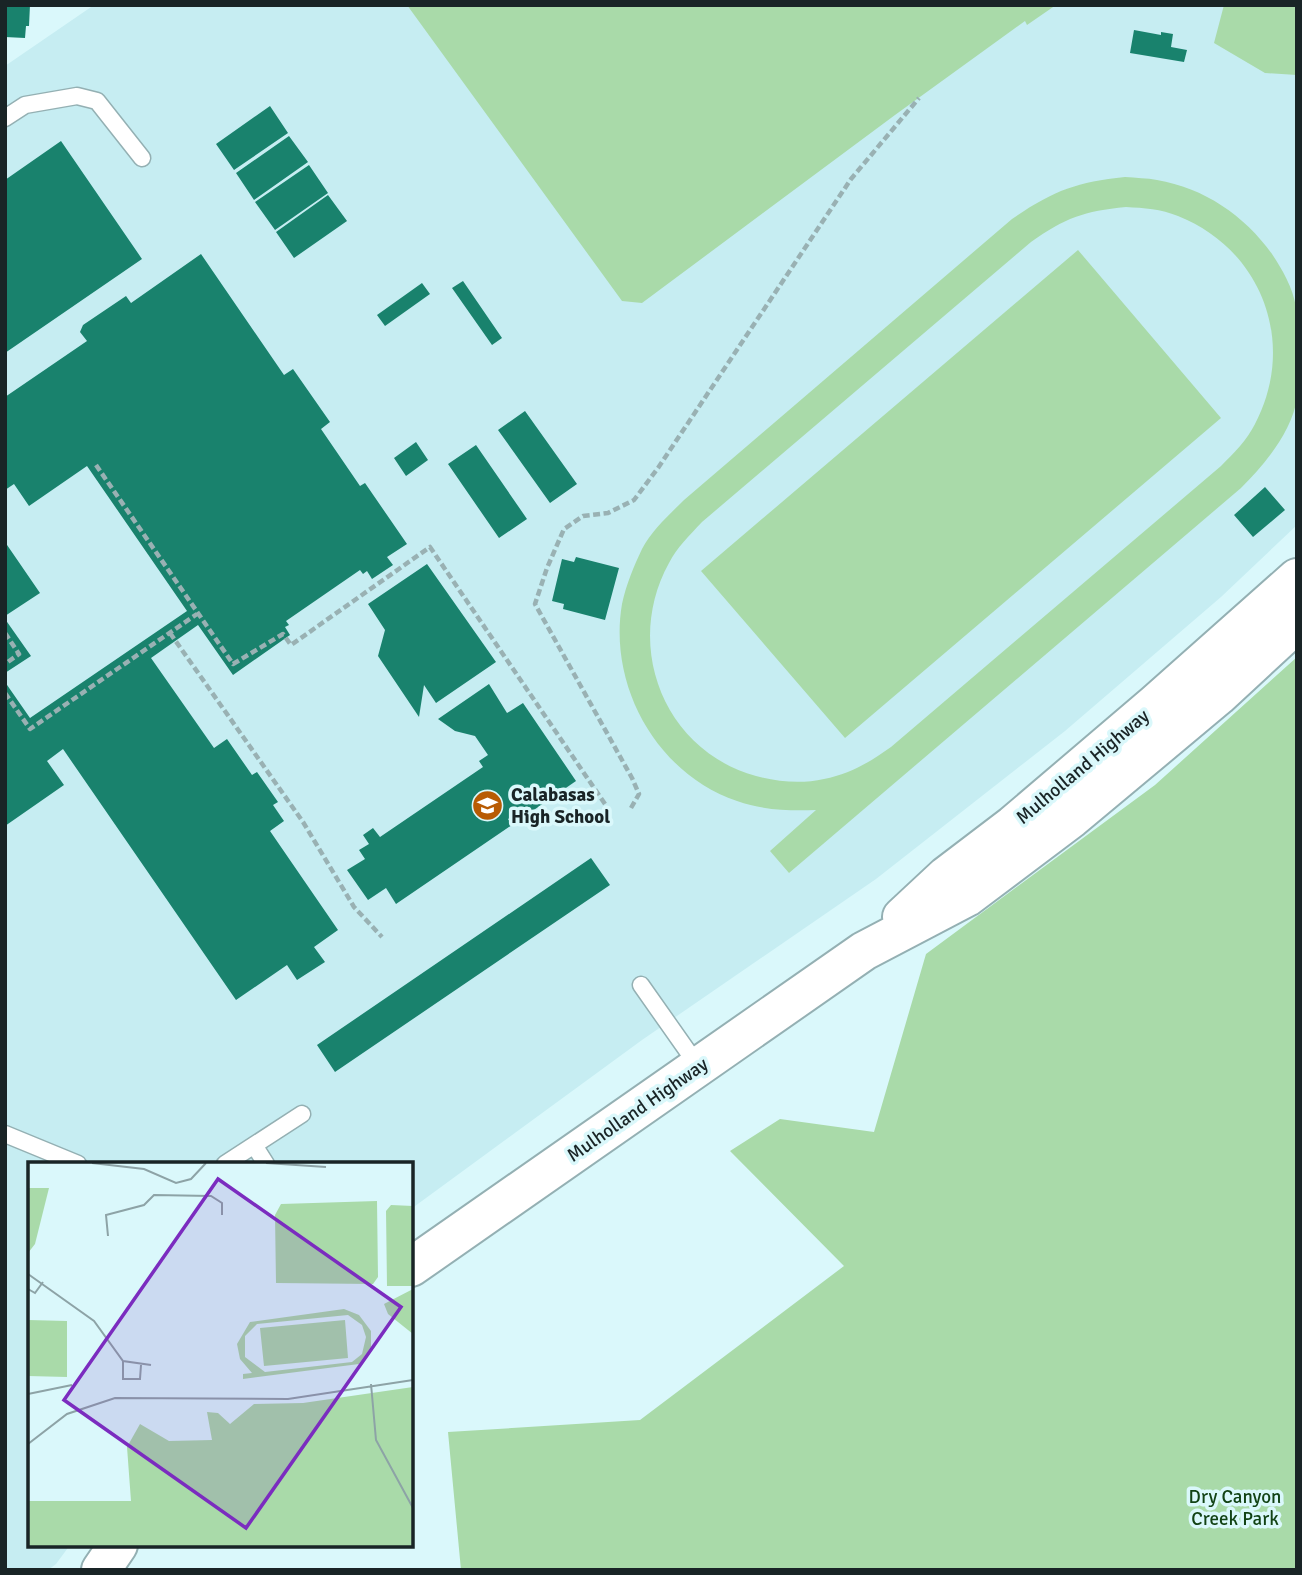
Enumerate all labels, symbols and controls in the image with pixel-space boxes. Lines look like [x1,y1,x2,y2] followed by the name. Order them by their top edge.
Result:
[1011,704,1154,830] street label: Mulholland Highway
[511,783,610,829] place label: Calabasas High School
[471,788,505,822] school or university icon: Calabasas High School
[562,1052,713,1167] street label: Mulholland Highway
[28,1162,413,1547] inset map
[1189,1485,1281,1531] park label: Dry Canyon Creek Park

